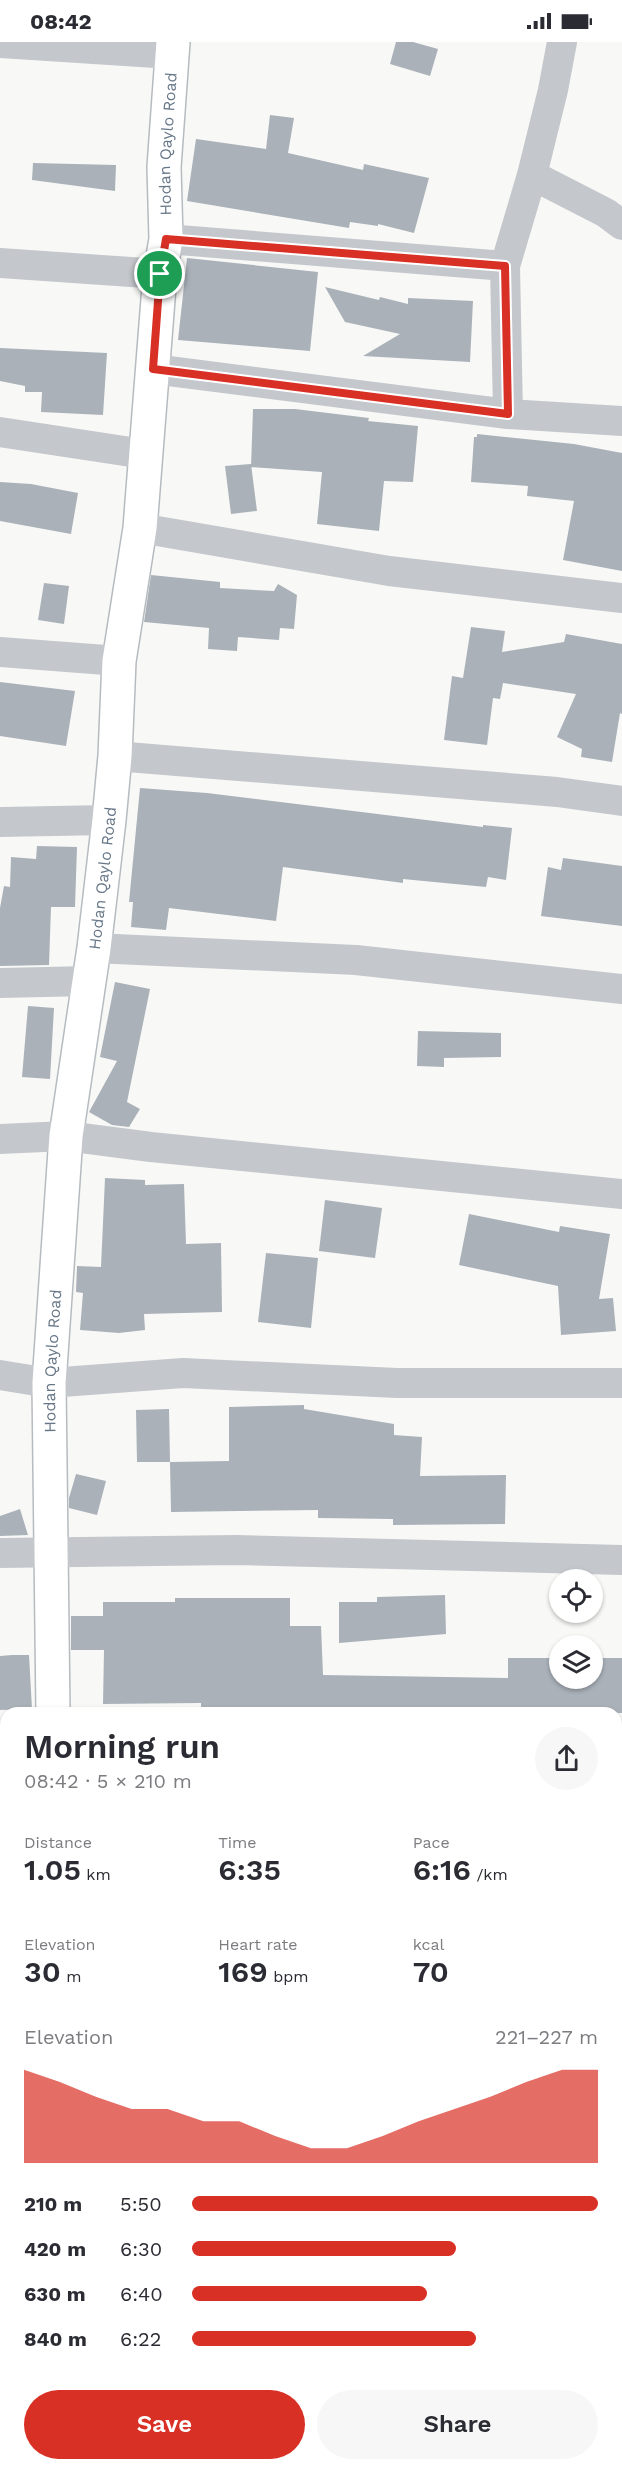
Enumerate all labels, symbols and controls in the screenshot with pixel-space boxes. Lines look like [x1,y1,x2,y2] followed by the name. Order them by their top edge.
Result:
[30,9,92,34] text: 08:42
[155,72,181,216] street label: Hodan Qaylo Road
[134,248,185,299] pin
[143,257,176,290] icon: arrive
[85,806,120,951] street label: Hodan Qaylo Road
[40,1289,65,1433] street label: Hodan Qaylo Road
[549,1569,603,1689] map controls
[549,1569,603,1623] button: locate
[549,1635,603,1689] button: layers
[24,1727,220,1766] text: Morning run
[535,1727,598,1790] button: share
[24,1769,192,1793] text: 08:42 · 5 × 210 m
[24,1833,92,1852] text: Distance
[218,1833,256,1852] text: Time
[413,1833,450,1852] text: Pace
[24,1852,81,1887] text: 1.05
[218,1852,281,1887] text: 6:35
[413,1852,471,1887] text: 6:16
[81,1865,111,1884] text: km
[471,1865,508,1884] text: /km
[24,1935,95,1954] text: Elevation
[218,1935,297,1954] text: Heart rate
[413,1935,444,1954] text: kcal
[24,1954,61,1989] text: 30
[218,1954,268,1989] text: 169
[413,1954,449,1989] text: 70
[61,1967,81,1986] text: m
[268,1967,309,1986] text: bpm
[24,2025,113,2049] text: Elevation
[495,2025,598,2049] text: 221–227 m
[24,2192,82,2216] text: 210 m
[120,2192,162,2216] text: 5:50
[24,2237,86,2261] text: 420 m
[120,2237,162,2261] text: 6:30
[24,2282,86,2306] text: 630 m
[120,2282,163,2306] text: 6:40
[24,2327,87,2351] text: 840 m
[120,2327,161,2351] text: 6:22
[24,2390,305,2459] button: Save
[317,2390,598,2459] button: Share

